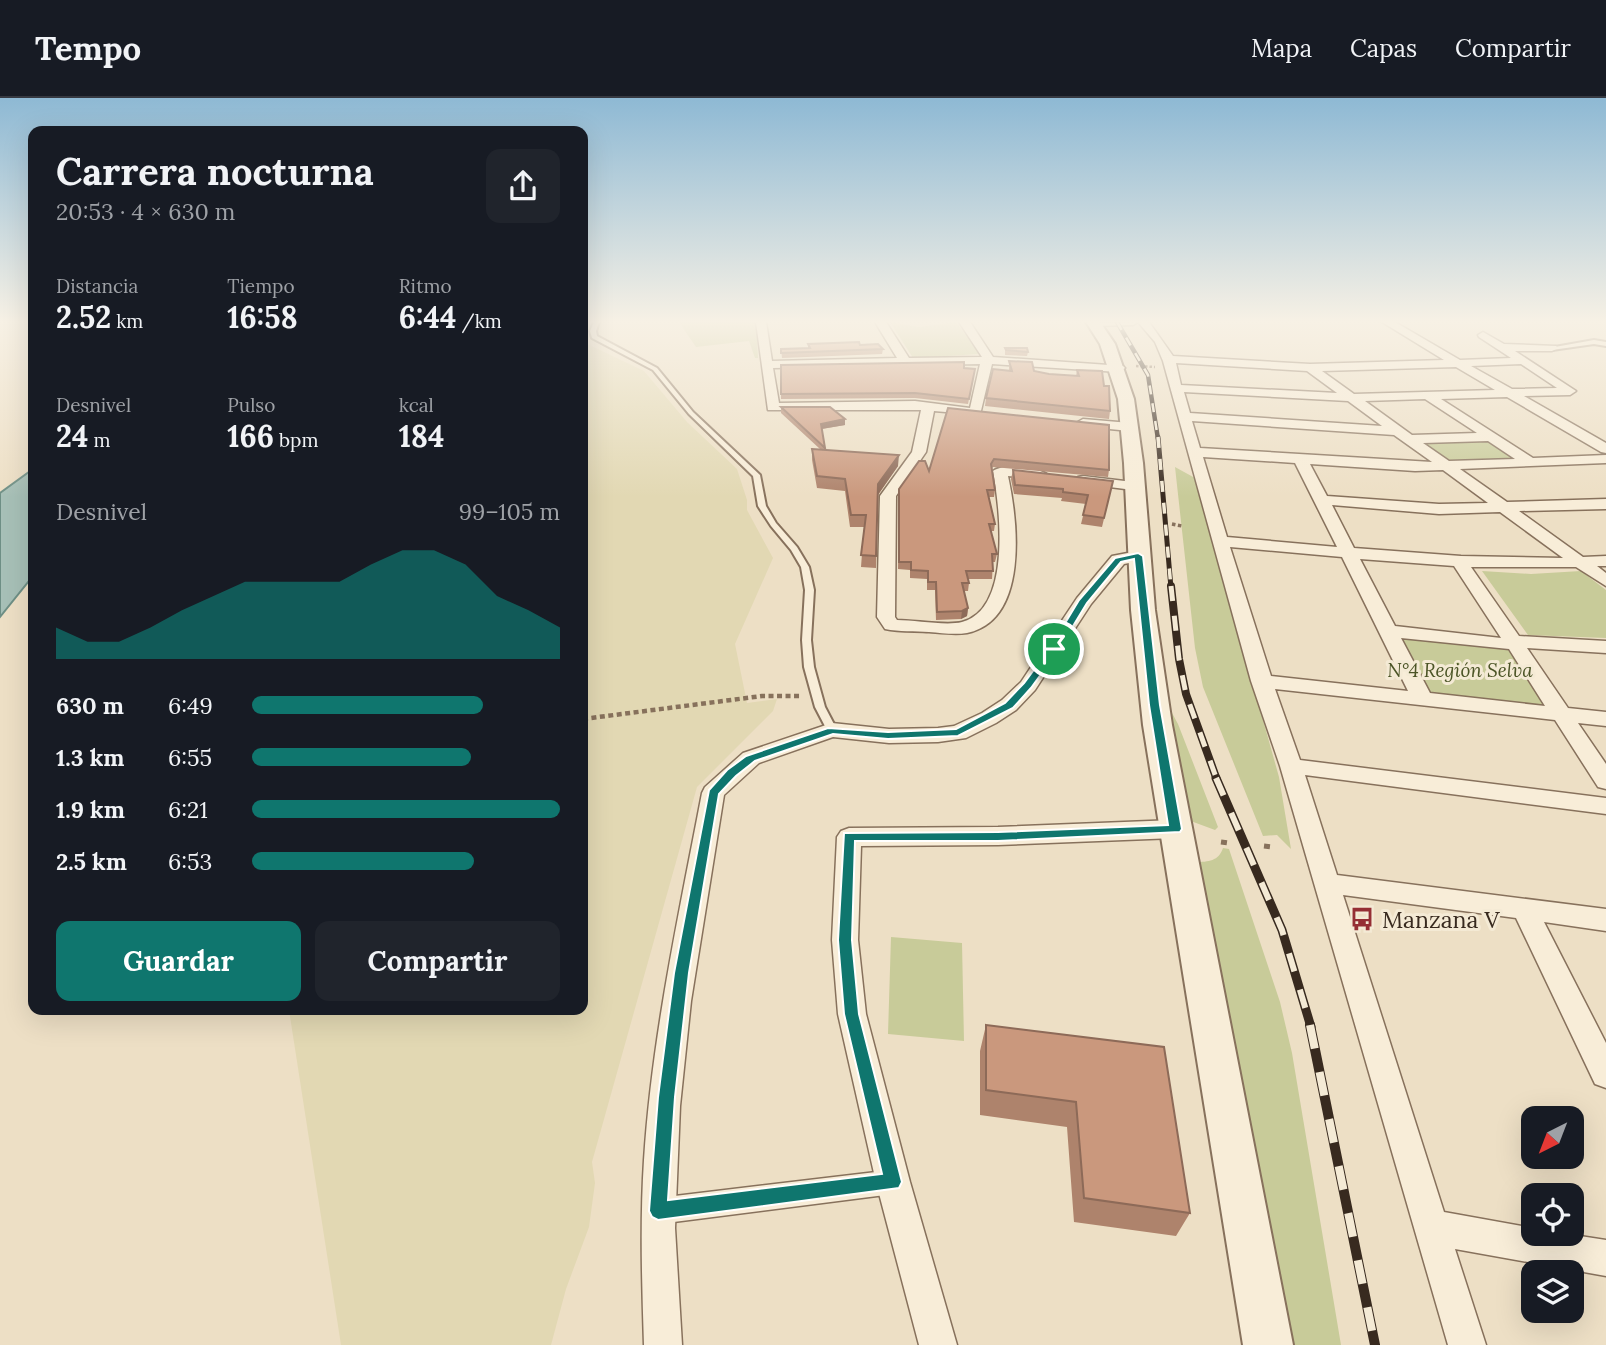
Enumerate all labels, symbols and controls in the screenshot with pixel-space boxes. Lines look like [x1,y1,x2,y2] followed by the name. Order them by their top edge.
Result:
[35,27,141,69] text: Tempo
[1251,33,1312,64] text: Mapa
[1350,33,1417,64] text: Capas
[1455,33,1571,64] text: Compartir
[56,147,374,195] text: Carrera nocturna
[486,149,560,223] button: share
[56,197,235,226] text: 20:53 · 4 × 630 m
[56,274,138,298] text: Distancia
[227,274,295,298] text: Tiempo
[399,274,452,298] text: Ritmo
[56,298,111,336] text: 2.52
[227,298,298,336] text: 16:58
[399,298,457,336] text: 6:44
[111,309,143,333] text: km
[457,309,502,333] text: /km
[56,393,131,417] text: Desnivel
[227,393,275,417] text: Pulso
[399,393,434,417] text: kcal
[56,417,88,455] text: 24
[227,417,274,455] text: 166
[399,417,444,455] text: 184
[88,428,110,452] text: m
[274,428,318,452] text: bpm
[56,497,147,526] text: Desnivel
[459,497,560,526] text: 99–105 m
[1024,619,1084,679] pin
[1035,630,1073,668] icon: arrive
[1387,658,1533,682] park label: N°4 Región Selva
[56,691,124,720] text: 630 m
[168,691,213,720] text: 6:49
[56,743,124,772] text: 1.3 km
[168,743,212,772] text: 6:55
[56,795,125,824] text: 1.9 km
[168,795,208,824] text: 6:21
[56,847,127,876] text: 2.5 km
[168,847,212,876] text: 6:53
[1348,905,1376,933] bus stop icon: Manzana V
[1382,905,1500,934] place label: Manzana V
[56,921,301,1001] button: Guardar
[315,921,560,1001] button: Compartir
[1521,1106,1584,1169] north arrow
[1521,1106,1584,1323] map controls
[1521,1183,1584,1246] button: locate
[1521,1260,1584,1323] button: layers

